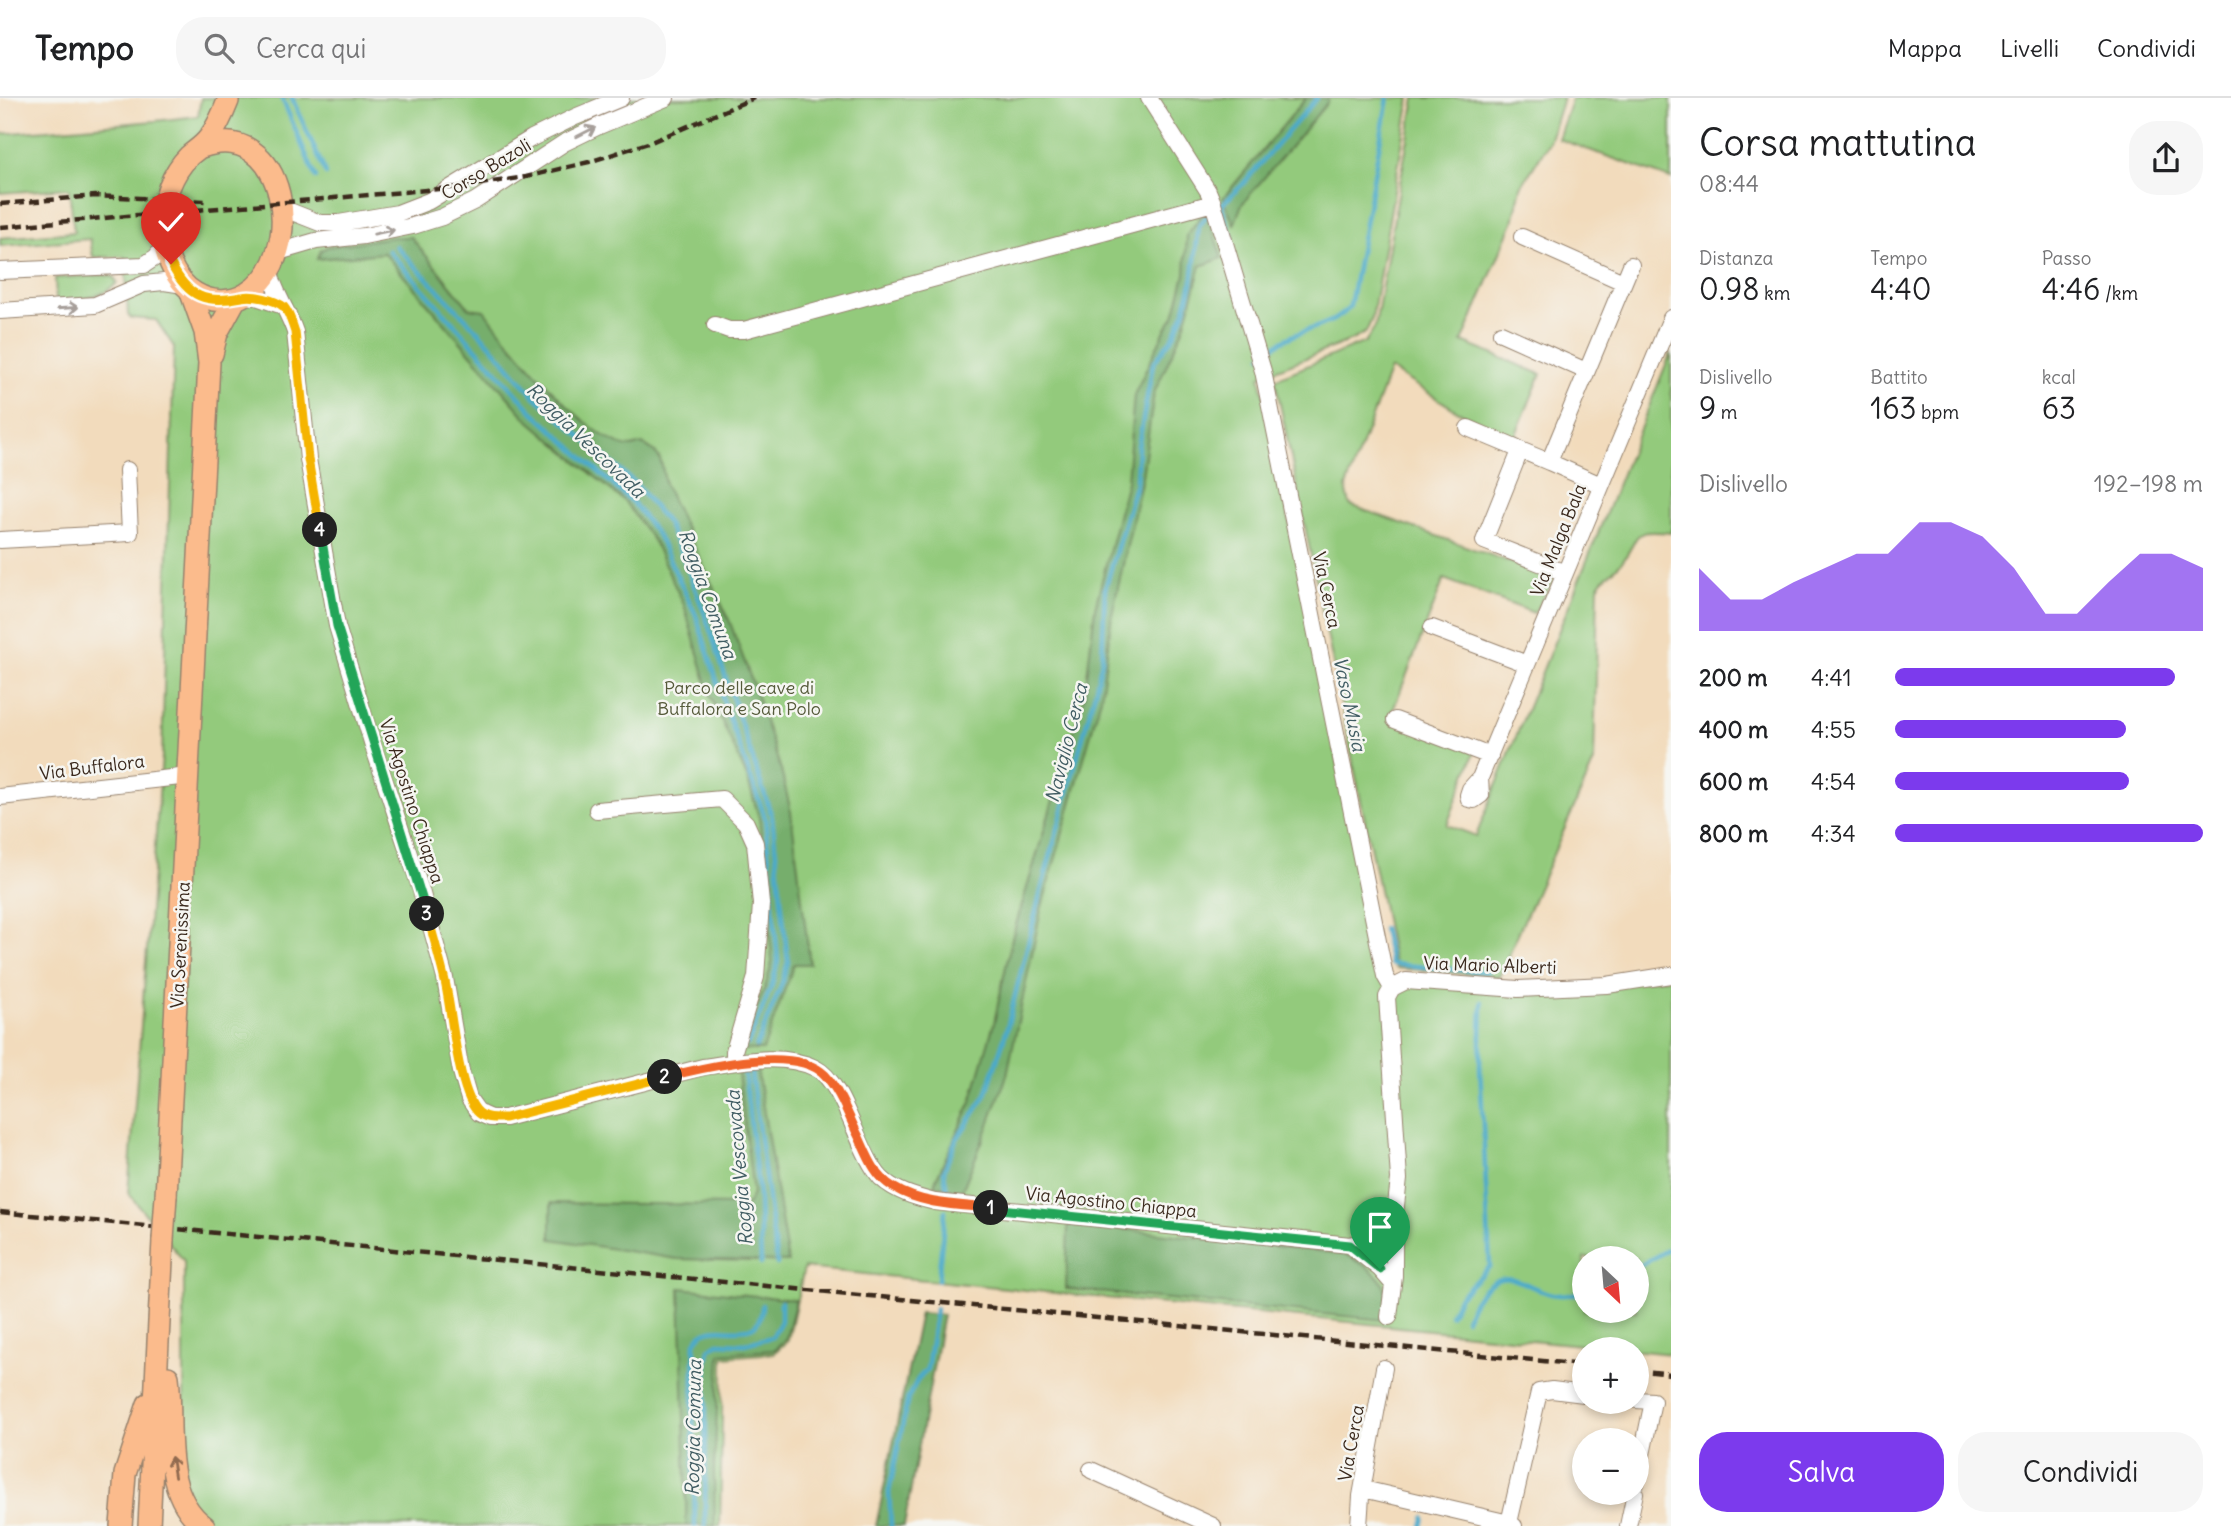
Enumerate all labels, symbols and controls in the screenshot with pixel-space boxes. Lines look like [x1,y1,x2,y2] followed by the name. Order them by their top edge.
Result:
[176,17,666,80] search box
[35,27,134,69] text: Tempo
[200,29,238,67] icon: search
[256,32,366,65] text: Cerca qui
[1888,33,1962,63] text: Mappa
[2000,33,2059,63] text: Livelli
[2097,33,2196,63] text: Condividi
[1699,119,1976,166] text: Corsa mattutina
[2129,121,2203,195] button: share
[575,125,596,139] one-way arrow
[437,133,535,205] street label: Corso Bazoli
[1699,169,1759,198] text: 08:44
[141,192,201,264] pin
[152,203,190,241] icon: check
[372,224,395,238] one-way arrow
[1699,246,1773,270] text: Distanza
[1870,246,1927,270] text: Tempo
[2042,246,2091,270] text: Passo
[1699,270,1759,308] text: 0.98
[1870,270,1932,308] text: 4:40
[2042,270,2100,308] text: 4:46
[1759,281,1790,305] text: km
[2100,281,2138,305] text: /km
[56,301,79,314] one-way arrow
[1699,365,1773,389] text: Dislivello
[1870,365,1928,389] text: Battito
[2042,365,2076,389] text: kcal
[522,377,651,503] water label: Roggia Vescovada
[1699,389,1716,427] text: 9
[1870,389,1917,427] text: 163
[2042,389,2076,427] text: 63
[1716,400,1737,424] text: m
[1917,400,1959,424] text: bpm
[1699,469,1788,498] text: Dislivello
[2094,469,2203,498] text: 192–198 m
[1525,480,1591,600] street label: Via Malga Bala
[302,512,338,548] pin: 4
[314,517,325,541] text: 4
[673,526,743,663] water label: Roggia Comuna
[1308,550,1346,630] street label: Via Cerca
[1328,655,1372,755] water label: Vaso Musia
[1699,663,1768,692] text: 200 m
[1811,663,1852,692] text: 4:41
[657,676,821,720] park label: Parco delle cave di Buffalora e San Polo
[1040,680,1093,805] water label: Naviglio Cerca
[1699,715,1768,744] text: 400 m
[1811,715,1856,744] text: 4:55
[374,716,450,886] street label: Via Agostino Chiappa
[38,749,146,785] street label: Via Buffalora
[1699,767,1768,796] text: 600 m
[1811,767,1856,796] text: 4:54
[1699,819,1768,848] text: 800 m
[1811,819,1856,848] text: 4:34
[165,881,195,1009] street label: Via Serenissima
[410,896,444,932] pin: 3
[421,901,432,925] text: 3
[1423,951,1557,979] street label: Via Mario Alberti
[648,1060,682,1094] pin: 2
[659,1064,670,1088] text: 2
[720,1088,758,1247] water label: Roggia Vescovada
[1024,1182,1198,1222] street label: Via Agostino Chiappa
[974,1190,1009,1226] pin: 1
[987,1195,994,1219] text: 1
[1350,1197,1410,1269] pin
[1361,1208,1399,1246] icon: arrive
[1572,1246,1648,1323] north arrow
[1572,1246,1649,1505] map controls
[1572,1337,1649,1414] button: +
[680,1359,706,1496] water label: Roggia Comuna
[1333,1403,1369,1483] street label: Via Cerca
[1572,1428,1649,1505] button: −
[1699,1432,1944,1512] button: Salva
[1958,1432,2203,1512] button: Condividi
[166,1456,179,1479] one-way arrow

